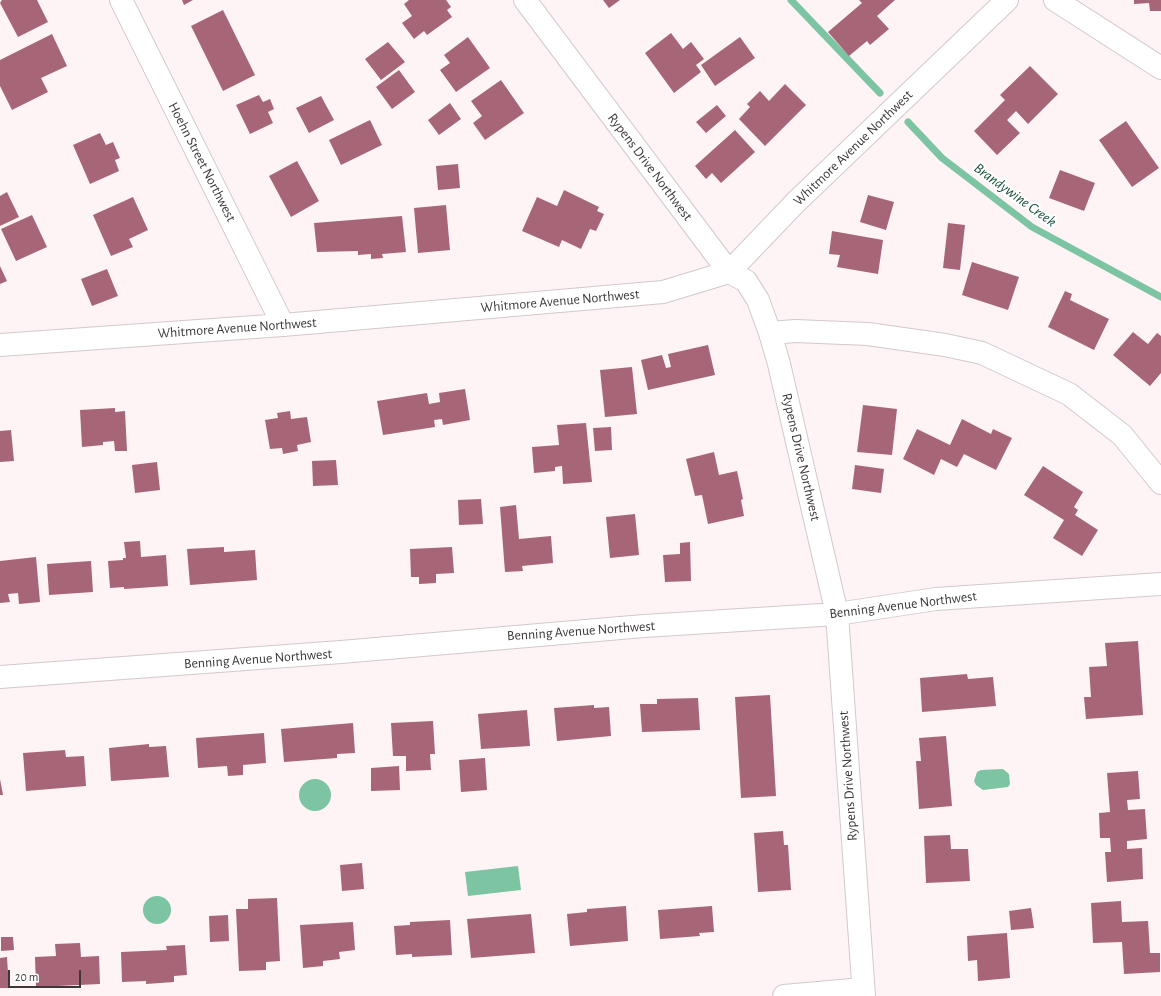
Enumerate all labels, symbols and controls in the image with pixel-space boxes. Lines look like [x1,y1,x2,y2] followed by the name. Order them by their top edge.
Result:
[790,87,916,209] street label: Whitmore Avenue Northwest
[165,99,239,225] street label: Hoehn Street Northwest
[604,110,696,224] street label: Rypens Drive Northwest
[970,159,1060,231] water label: Brandywine Creek
[480,286,640,316] street label: Whitmore Avenue Northwest
[157,314,317,342] street label: Whitmore Avenue Northwest
[778,392,824,522] street label: Rypens Drive Northwest
[828,588,978,622] street label: Benning Avenue Northwest
[506,617,656,645] street label: Benning Avenue Northwest
[183,645,333,673] street label: Benning Avenue Northwest
[835,710,861,842] street label: Rypens Drive Northwest
[10,962,83,988] scale bar
[15,971,38,983] text: 20 m

